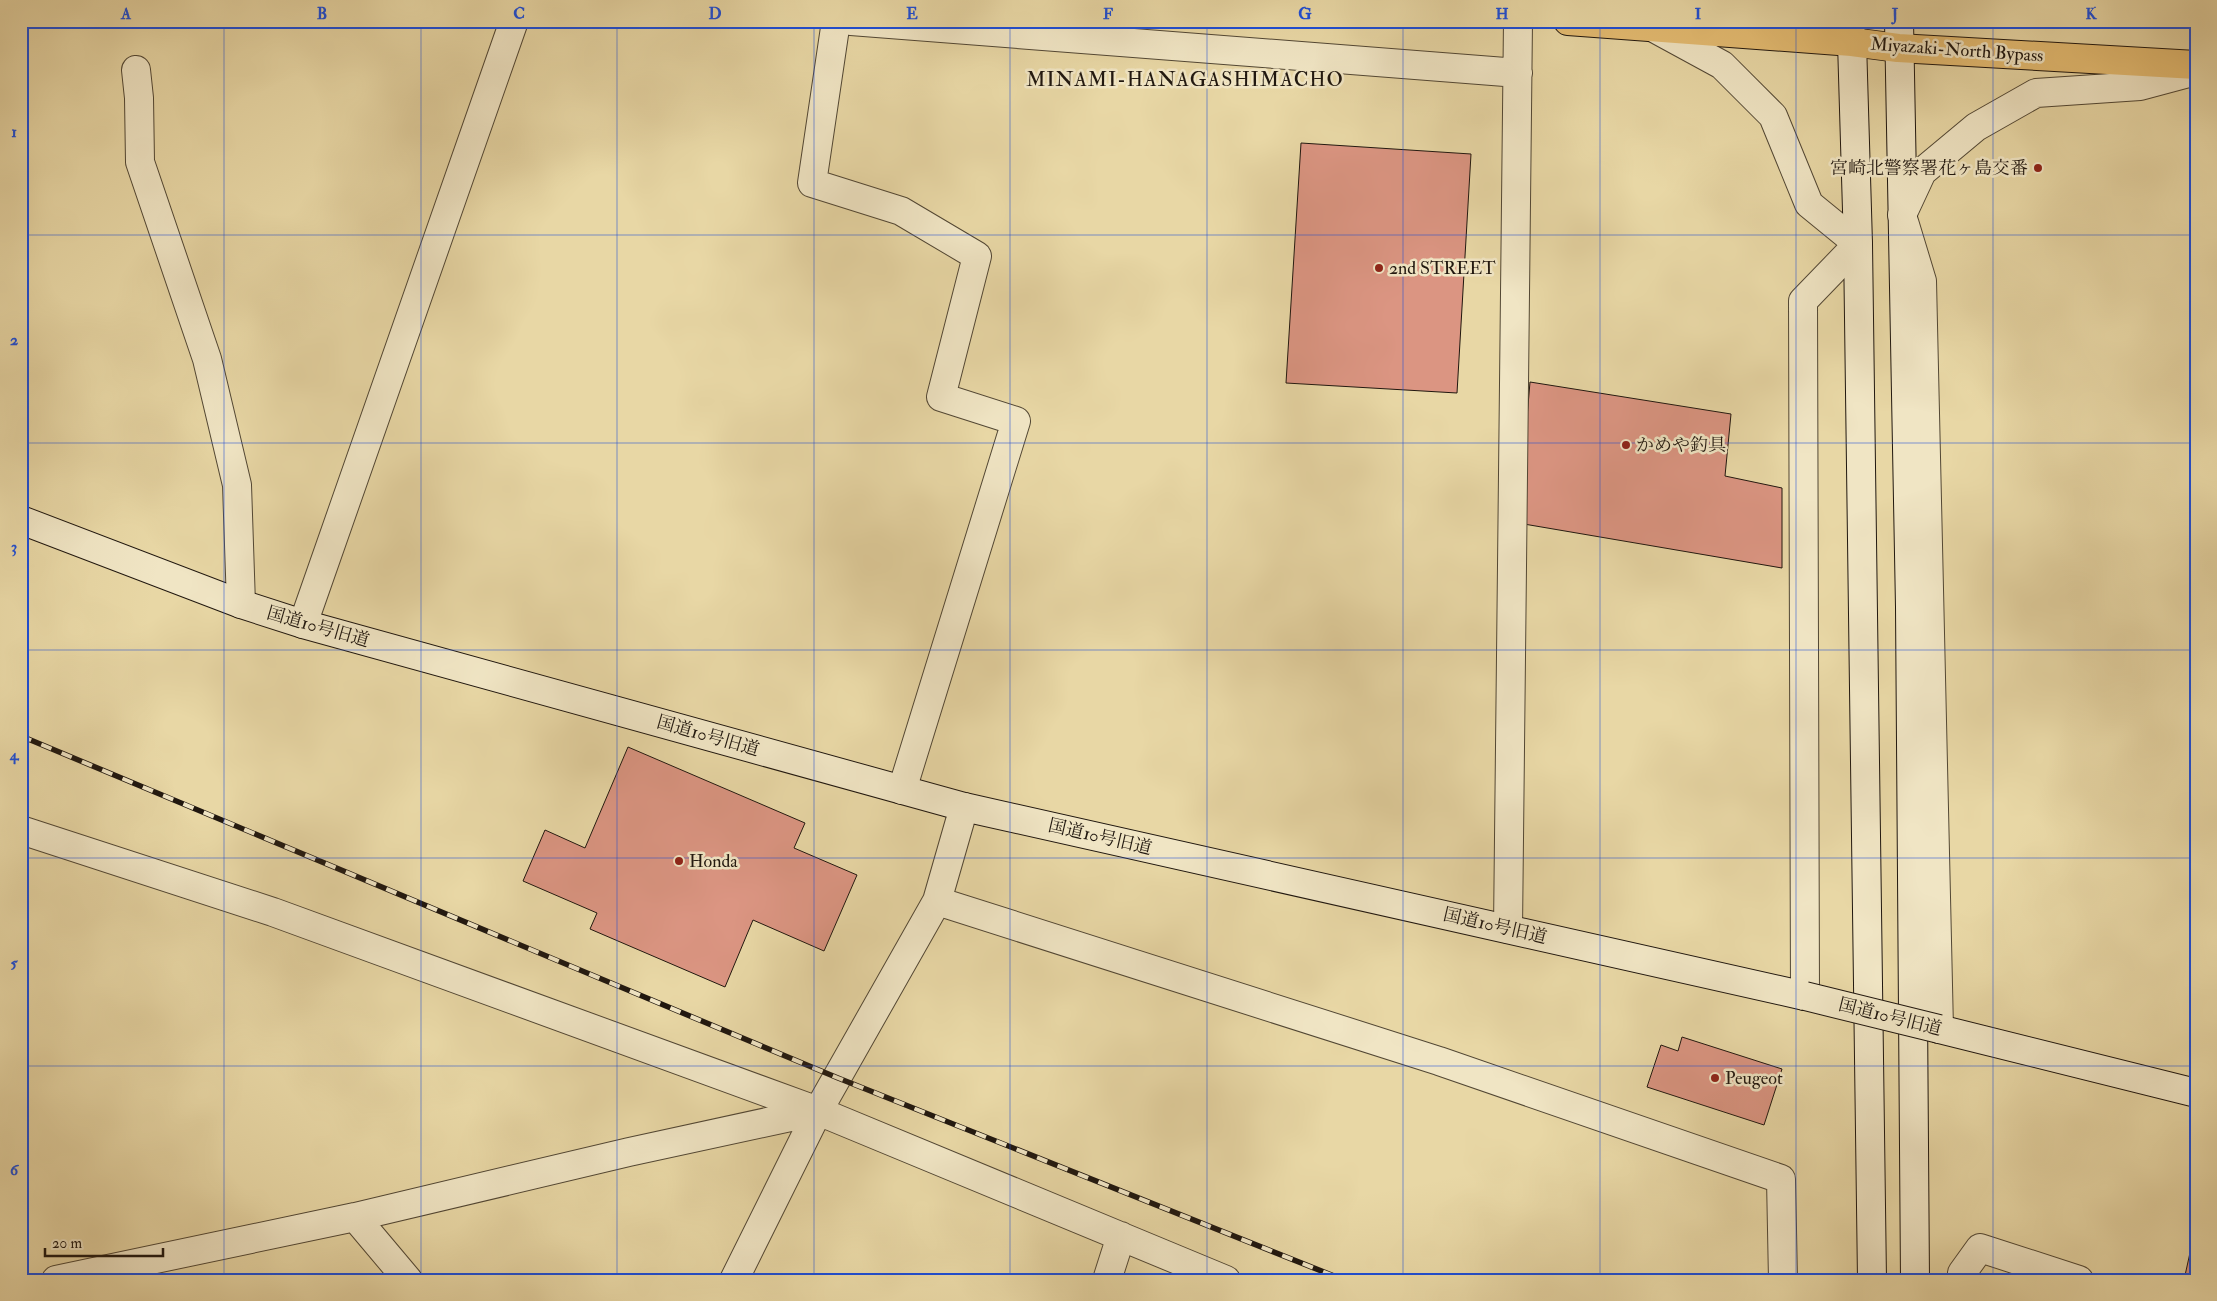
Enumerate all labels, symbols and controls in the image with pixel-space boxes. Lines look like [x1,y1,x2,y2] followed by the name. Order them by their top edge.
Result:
[120,4,132,24] text: A
[317,4,327,24] text: B
[513,4,525,24] text: C
[708,4,722,24] text: D
[906,4,918,24] text: E
[1103,4,1113,24] text: F
[1298,4,1312,24] text: G
[1495,4,1509,24] text: H
[1695,4,1702,24] text: I
[1891,4,1899,25] text: J
[2085,4,2097,24] text: K
[1870,32,2044,68] street label: Miyazaki-North Bypass
[1026,67,1344,92] district label: MINAMI-HANAGASHIMACHO
[11,122,17,142] text: 1
[1830,157,2028,180] place label: 宮崎北警察署花ヶ島交番
[2032,162,2044,174] marker: 宮崎北警察署花ヶ島交番
[1389,257,1496,280] place label: 2nd STREET
[1373,262,1385,274] marker: 2nd STREET
[10,330,18,350] text: 2
[1636,434,1726,457] place label: かめや釣具
[1620,439,1632,451] marker: かめや釣具
[11,537,17,557] text: 3
[264,601,372,653] street label: 国道10号旧道
[654,710,762,762] street label: 国道10号旧道
[9,745,20,765] text: 4
[1046,814,1154,860] street label: 国道10号旧道
[689,850,738,873] place label: Honda
[673,855,685,867] marker: Honda
[1441,903,1549,949] street label: 国道10号旧道
[10,953,18,973] text: 5
[1836,993,1944,1041] street label: 国道10号旧道
[1725,1067,1783,1090] place label: Peugeot
[1709,1072,1721,1084] marker: Peugeot
[10,1160,20,1180] text: 6
[45,1226,162,1258] scale bar
[52,1234,82,1253] text: 20 m

